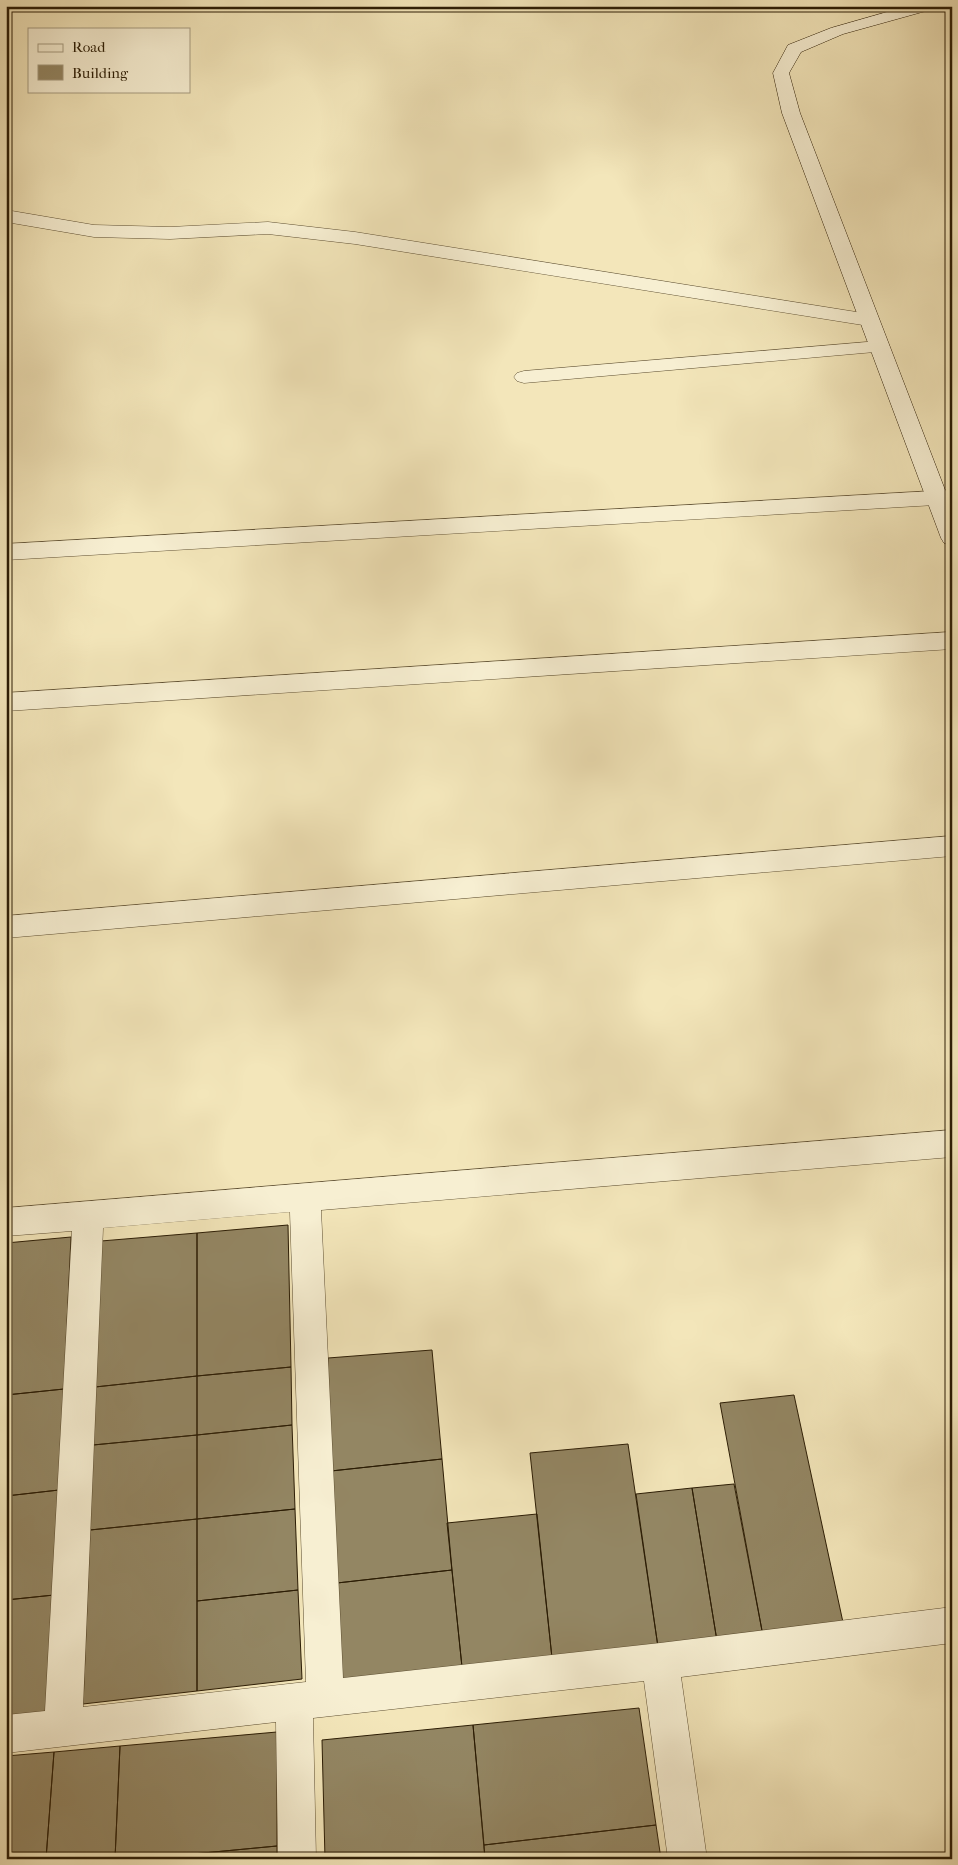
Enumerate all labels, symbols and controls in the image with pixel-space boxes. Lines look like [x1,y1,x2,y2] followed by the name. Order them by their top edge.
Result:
[28,28,190,92] legend
[72,38,106,56] text: Road
[72,64,129,82] text: Building

